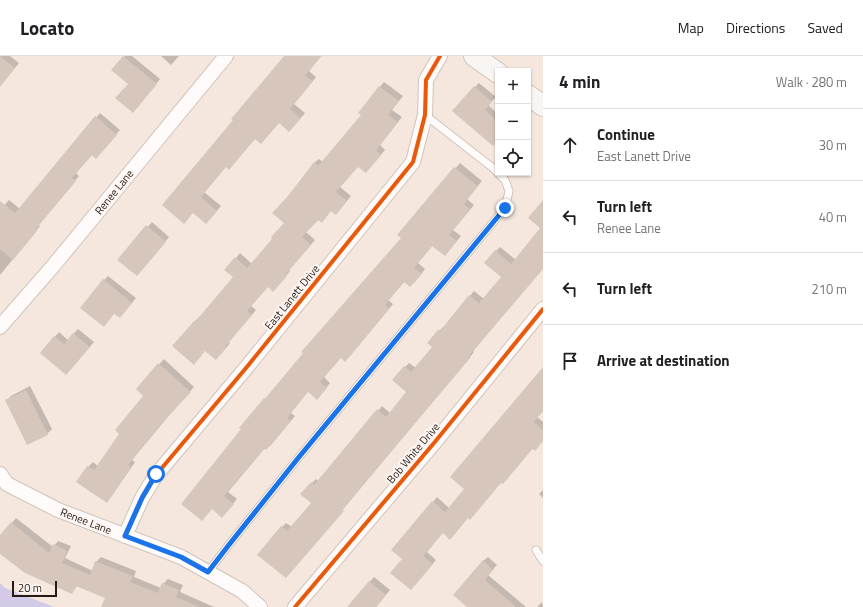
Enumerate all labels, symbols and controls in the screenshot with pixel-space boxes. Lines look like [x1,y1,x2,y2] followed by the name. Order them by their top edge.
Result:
[20,13,74,42] text: Locato
[678,17,704,38] text: Map
[726,17,785,38] text: Directions
[807,17,843,38] text: Saved
[495,68,531,176] map controls
[495,68,531,104] button: +
[559,69,600,95] text: 4 min
[776,72,847,92] text: Walk · 280 m
[495,104,531,140] button: −
[597,123,655,146] text: Continue
[559,134,581,156] icon: ahead
[819,135,847,155] text: 30 m
[495,140,531,176] button: locate
[597,146,691,166] text: East Lanett Drive
[91,166,137,218] street label: Renee Lane
[597,195,652,218] text: Turn left
[496,199,514,217] route end
[559,206,581,228] icon: left
[819,207,847,227] text: 40 m
[597,218,661,238] text: Renee Lane
[261,261,323,333] street label: East Lanett Drive
[597,277,652,300] text: Turn left
[559,278,581,300] icon: left
[811,279,847,299] text: 210 m
[597,349,730,372] text: Arrive at destination
[559,350,581,372] icon: arrive
[383,419,443,487] street label: Bob White Drive
[147,465,165,483] route start
[58,504,114,538] street label: Renee Lane
[12,579,57,598] scale bar
[18,580,42,596] text: 20 m

